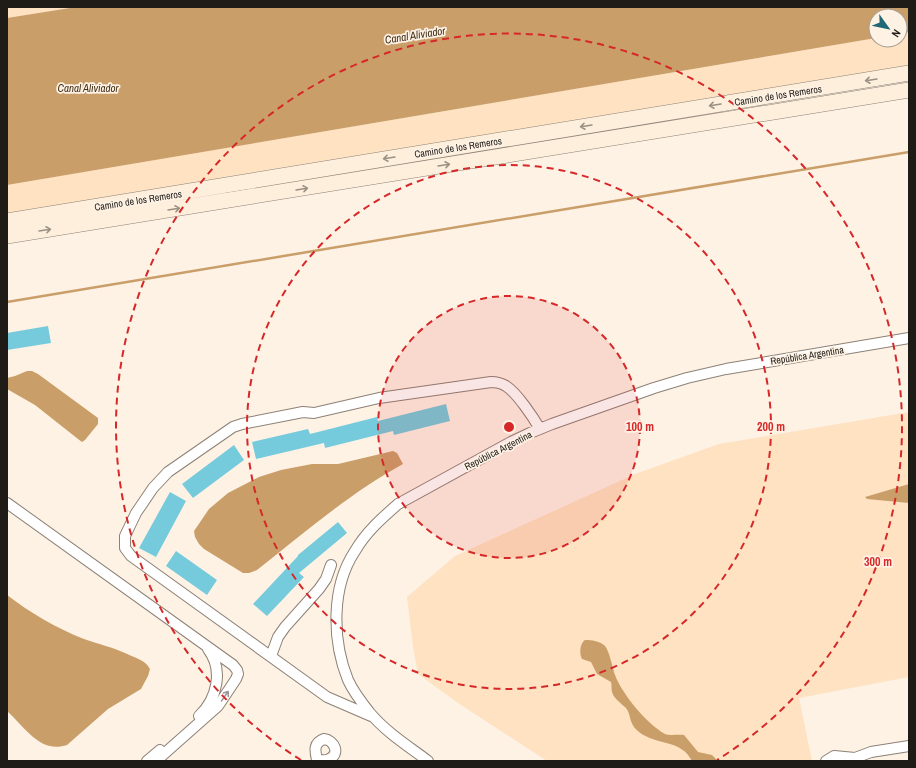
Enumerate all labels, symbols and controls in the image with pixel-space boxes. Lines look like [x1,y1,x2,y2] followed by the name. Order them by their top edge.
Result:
[868,8,908,48] north arrow
[384,23,447,47] water label: Canal Aliviador
[889,27,904,40] text: N
[864,76,877,84] one-way arrow
[57,81,120,95] water label: Canal Aliviador
[733,82,823,109] street label: Camino de los Remeros
[709,101,722,109] one-way arrow
[580,122,593,130] one-way arrow
[413,134,503,161] street label: Camino de los Remeros
[383,155,396,163] one-way arrow
[437,161,450,169] one-way arrow
[295,184,308,192] one-way arrow
[93,187,183,214] street label: Camino de los Remeros
[167,205,180,213] one-way arrow
[39,226,52,234] one-way arrow
[769,343,845,368] street label: República Argentina
[626,419,654,435] text: 100 m
[757,419,785,435] text: 200 m
[502,420,516,434] centre of rings
[462,428,535,473] street label: República Argentina
[864,554,892,570] text: 300 m
[221,690,229,701] one-way arrow

